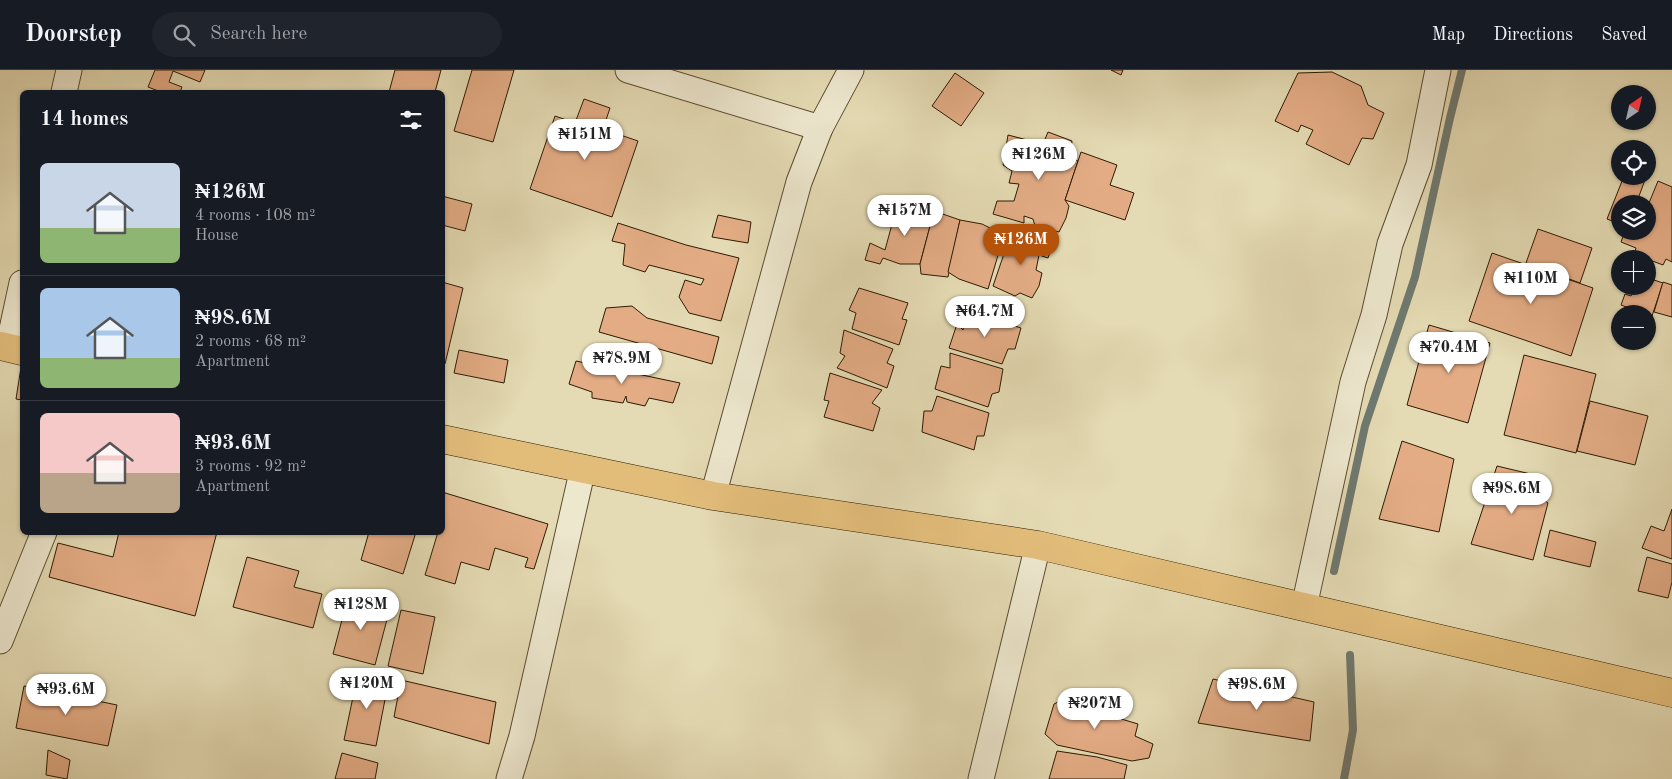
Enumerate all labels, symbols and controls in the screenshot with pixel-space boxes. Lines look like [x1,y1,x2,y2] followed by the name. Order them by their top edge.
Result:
[152,12,502,57] search box
[170,21,198,49] icon: search
[25,23,122,47] text: Doorstep
[210,25,307,44] text: Search here
[1432,26,1465,44] text: Map
[1493,26,1573,44] text: Directions
[1601,26,1647,44] text: Saved
[1611,85,1656,130] north arrow
[1611,85,1656,350] map controls
[397,106,425,134] icon: filters
[40,109,128,130] text: 14 homes
[550,118,620,161] pin: ₦151M
[558,127,612,143] text: ₦151M
[1004,138,1074,181] pin: ₦126M
[1611,140,1656,185] button: locate
[1012,147,1066,163] text: ₦126M
[195,182,265,203] text: ₦126M
[80,183,140,243] icon: home
[870,194,940,237] pin: ₦157M
[1611,195,1656,240] button: layers
[878,203,932,219] text: ₦157M
[195,208,315,224] text: 4 rooms · 108 m²
[986,224,1056,266] pin: ₦126M
[195,228,238,244] text: House
[994,232,1048,248] text: ₦126M
[1611,250,1656,295] button: +
[1496,262,1566,305] pin: ₦110M
[1504,271,1558,287] text: ₦110M
[944,296,1026,338] pin: ₦64.7M
[956,304,1014,320] text: ₦64.7M
[1611,305,1656,350] button: −
[80,308,140,368] icon: home
[195,308,271,329] text: ₦98.6M
[1408,332,1490,374] pin: ₦70.4M
[195,334,306,350] text: 2 rooms · 68 m²
[1420,340,1478,356] text: ₦70.4M
[581,342,663,385] pin: ₦78.9M
[593,351,651,367] text: ₦78.9M
[195,354,270,370] text: Apartment
[80,433,140,493] icon: home
[195,433,271,454] text: ₦93.6M
[195,459,306,475] text: 3 rooms · 92 m²
[1471,472,1553,515] pin: ₦98.6M
[195,479,270,495] text: Apartment
[1483,481,1541,497] text: ₦98.6M
[326,588,396,631] pin: ₦128M
[334,597,388,613] text: ₦128M
[332,668,402,710] pin: ₦120M
[1216,668,1298,711] pin: ₦98.6M
[25,674,107,716] pin: ₦93.6M
[340,676,394,692] text: ₦120M
[1228,677,1286,693] text: ₦98.6M
[37,682,95,698] text: ₦93.6M
[1060,688,1130,730] pin: ₦207M
[1068,696,1122,712] text: ₦207M

